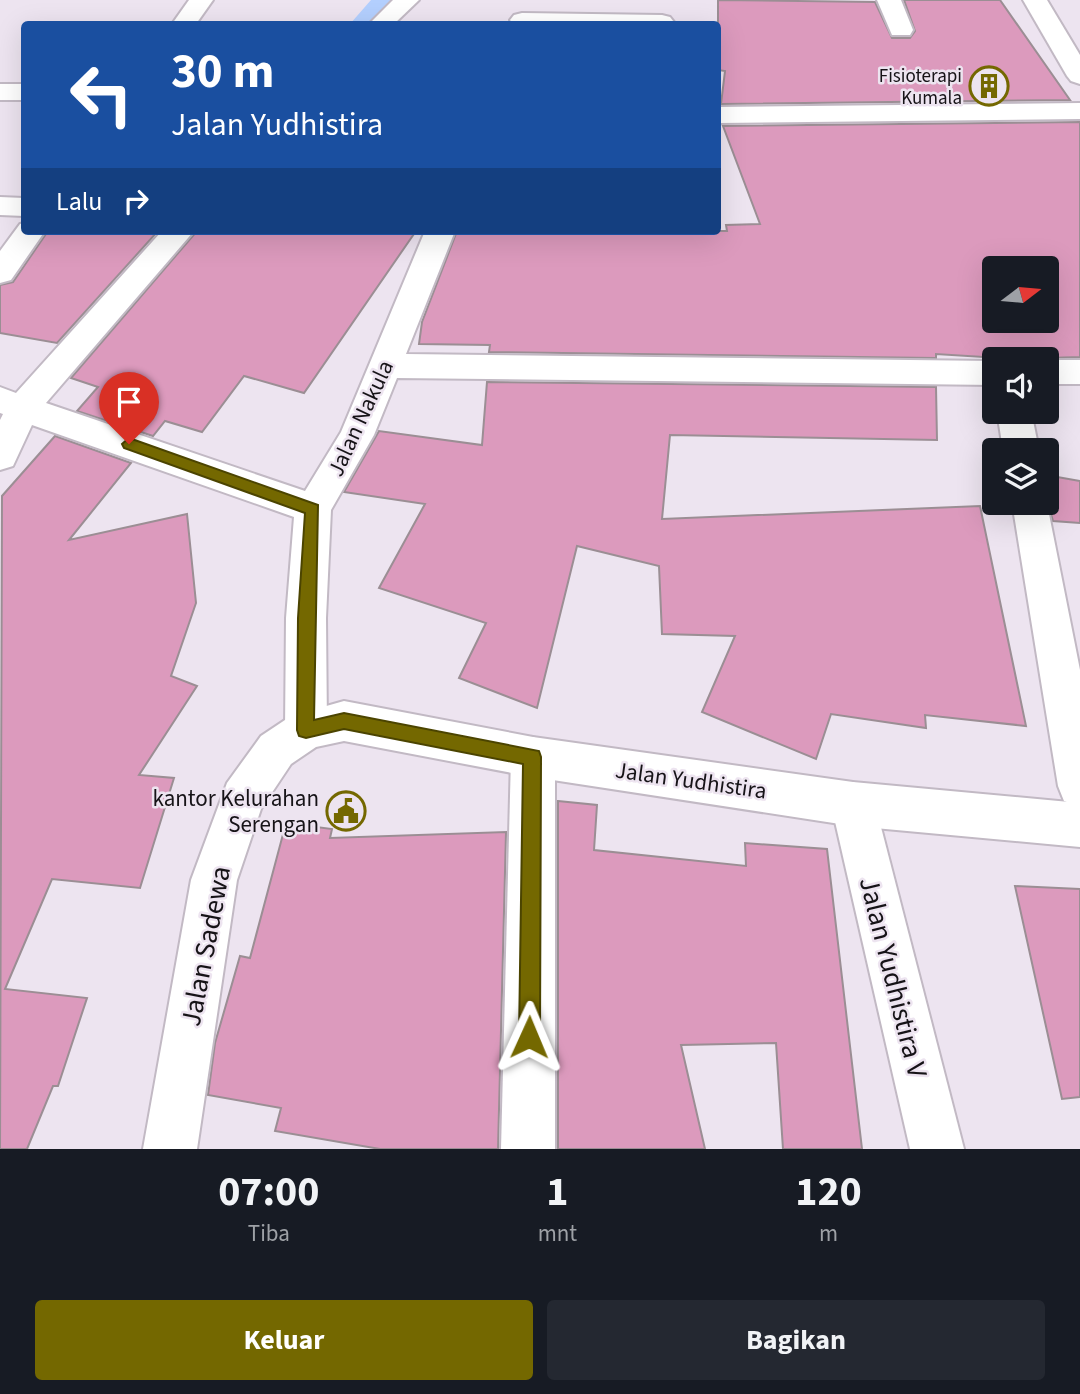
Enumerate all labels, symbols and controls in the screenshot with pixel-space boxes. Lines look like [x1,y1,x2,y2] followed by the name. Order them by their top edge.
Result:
[171,37,275,107] text: 30 m
[56,49,147,140] icon: left
[879,63,962,112] place label: Fisioterapi Kumala
[968,65,1010,107] building icon: Fisioterapi Kumala
[171,102,383,148] text: Jalan Yudhistira
[117,182,155,220] icon: right
[56,183,103,220] text: Lalu
[982,256,1059,332] north arrow
[982,256,1059,515] map controls
[982,347,1059,424] button: sound
[319,355,402,482] street label: Jalan Nakula
[99,372,159,444] pin
[110,383,148,421] icon: arrive
[982,438,1059,515] button: layers
[613,754,769,807] street label: Jalan Yudhistira
[153,782,319,841] place label: kantor Kelurahan Serengan
[325,790,367,832] public building icon: kantor Kelurahan Serengan
[171,863,241,1030] street label: Jalan Sadewa
[849,873,937,1082] street label: Jalan Yudhistira V
[492,1000,566,1074] position arrow
[218,1162,319,1222] text: 07:00
[546,1162,568,1222] text: 1
[795,1162,862,1222] text: 120
[248,1217,290,1250] text: Tiba
[538,1217,577,1250] text: mnt
[819,1217,838,1250] text: m
[35,1300,533,1380] button: Keluar
[547,1300,1045,1380] button: Bagikan

